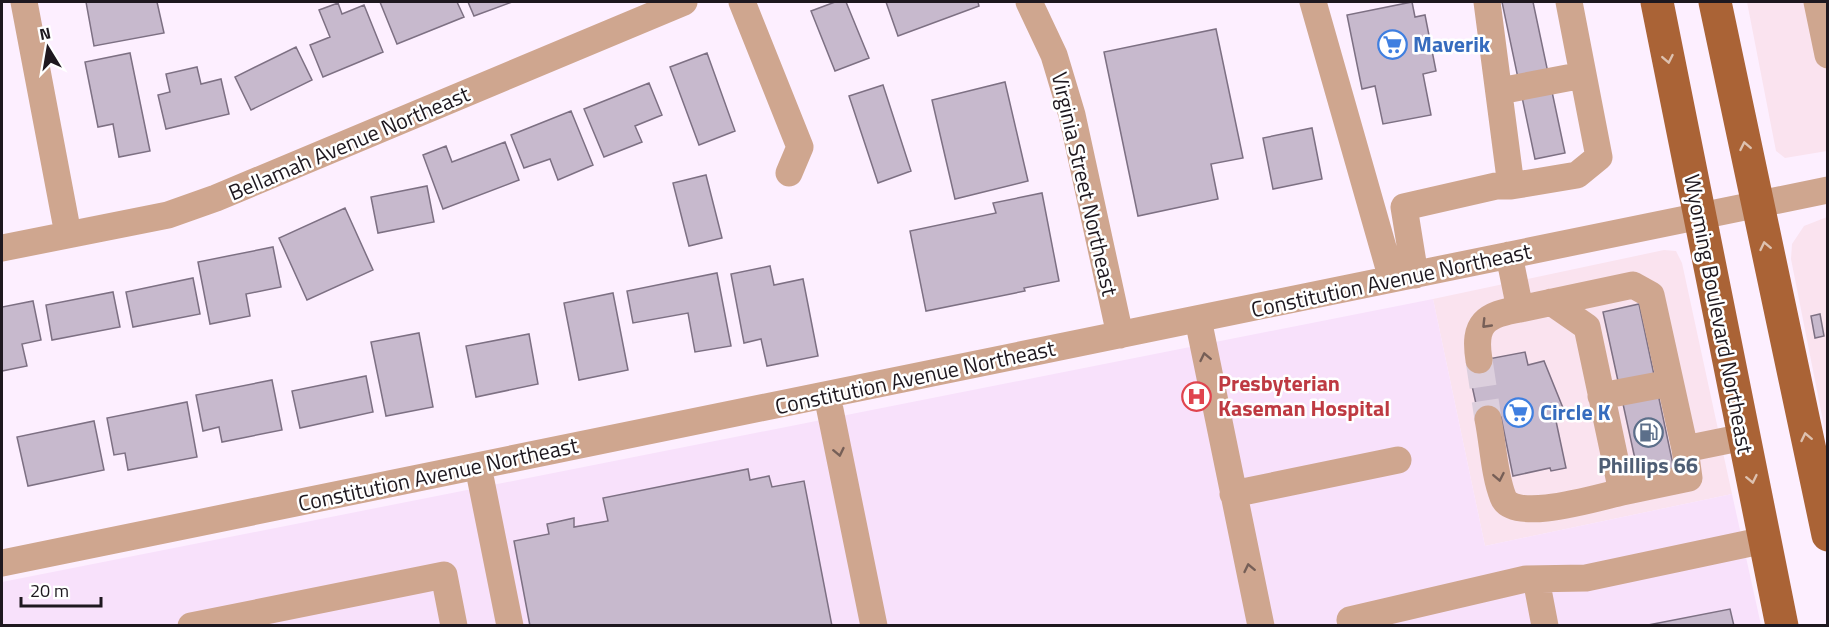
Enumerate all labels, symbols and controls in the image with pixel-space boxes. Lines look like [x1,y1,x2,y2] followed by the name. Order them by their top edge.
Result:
[18,18,78,78] north arrow
[37,20,53,46] text: N
[1413,27,1491,61] place label: Maverik
[1376,28,1408,60] supermarket icon: Maverik
[1661,54,1674,64] one-way arrow
[1043,69,1127,300] street label: Virginia Street Northeast
[223,77,475,209] street label: Bellamah Avenue Northeast
[1739,142,1752,152] one-way arrow
[1675,171,1763,457] street label: Wyoming Boulevard Northeast
[1248,234,1534,326] street label: Constitution Avenue Northeast
[1760,241,1773,251] one-way arrow
[1482,318,1493,328] one-way arrow
[772,331,1058,423] street label: Constitution Avenue Northeast
[1199,352,1212,362] one-way arrow
[1218,366,1390,425] place label: Presbyterian Kaseman Hospital
[1181,380,1213,412] hospital icon: Presbyterian Kaseman Hospital
[1540,395,1611,429] place label: Circle K
[1503,396,1535,428] supermarket icon: Circle K
[1632,417,1664,449] fuel station icon: Phillips 66
[295,428,581,520] street label: Constitution Avenue Northeast
[1801,432,1814,442] one-way arrow
[831,447,844,457] one-way arrow
[1598,448,1698,482] place label: Phillips 66
[1492,471,1505,481] one-way arrow
[1745,474,1758,484] one-way arrow
[1243,564,1256,574] one-way arrow
[21,570,100,608] scale bar
[30,577,69,604] text: 20 m

